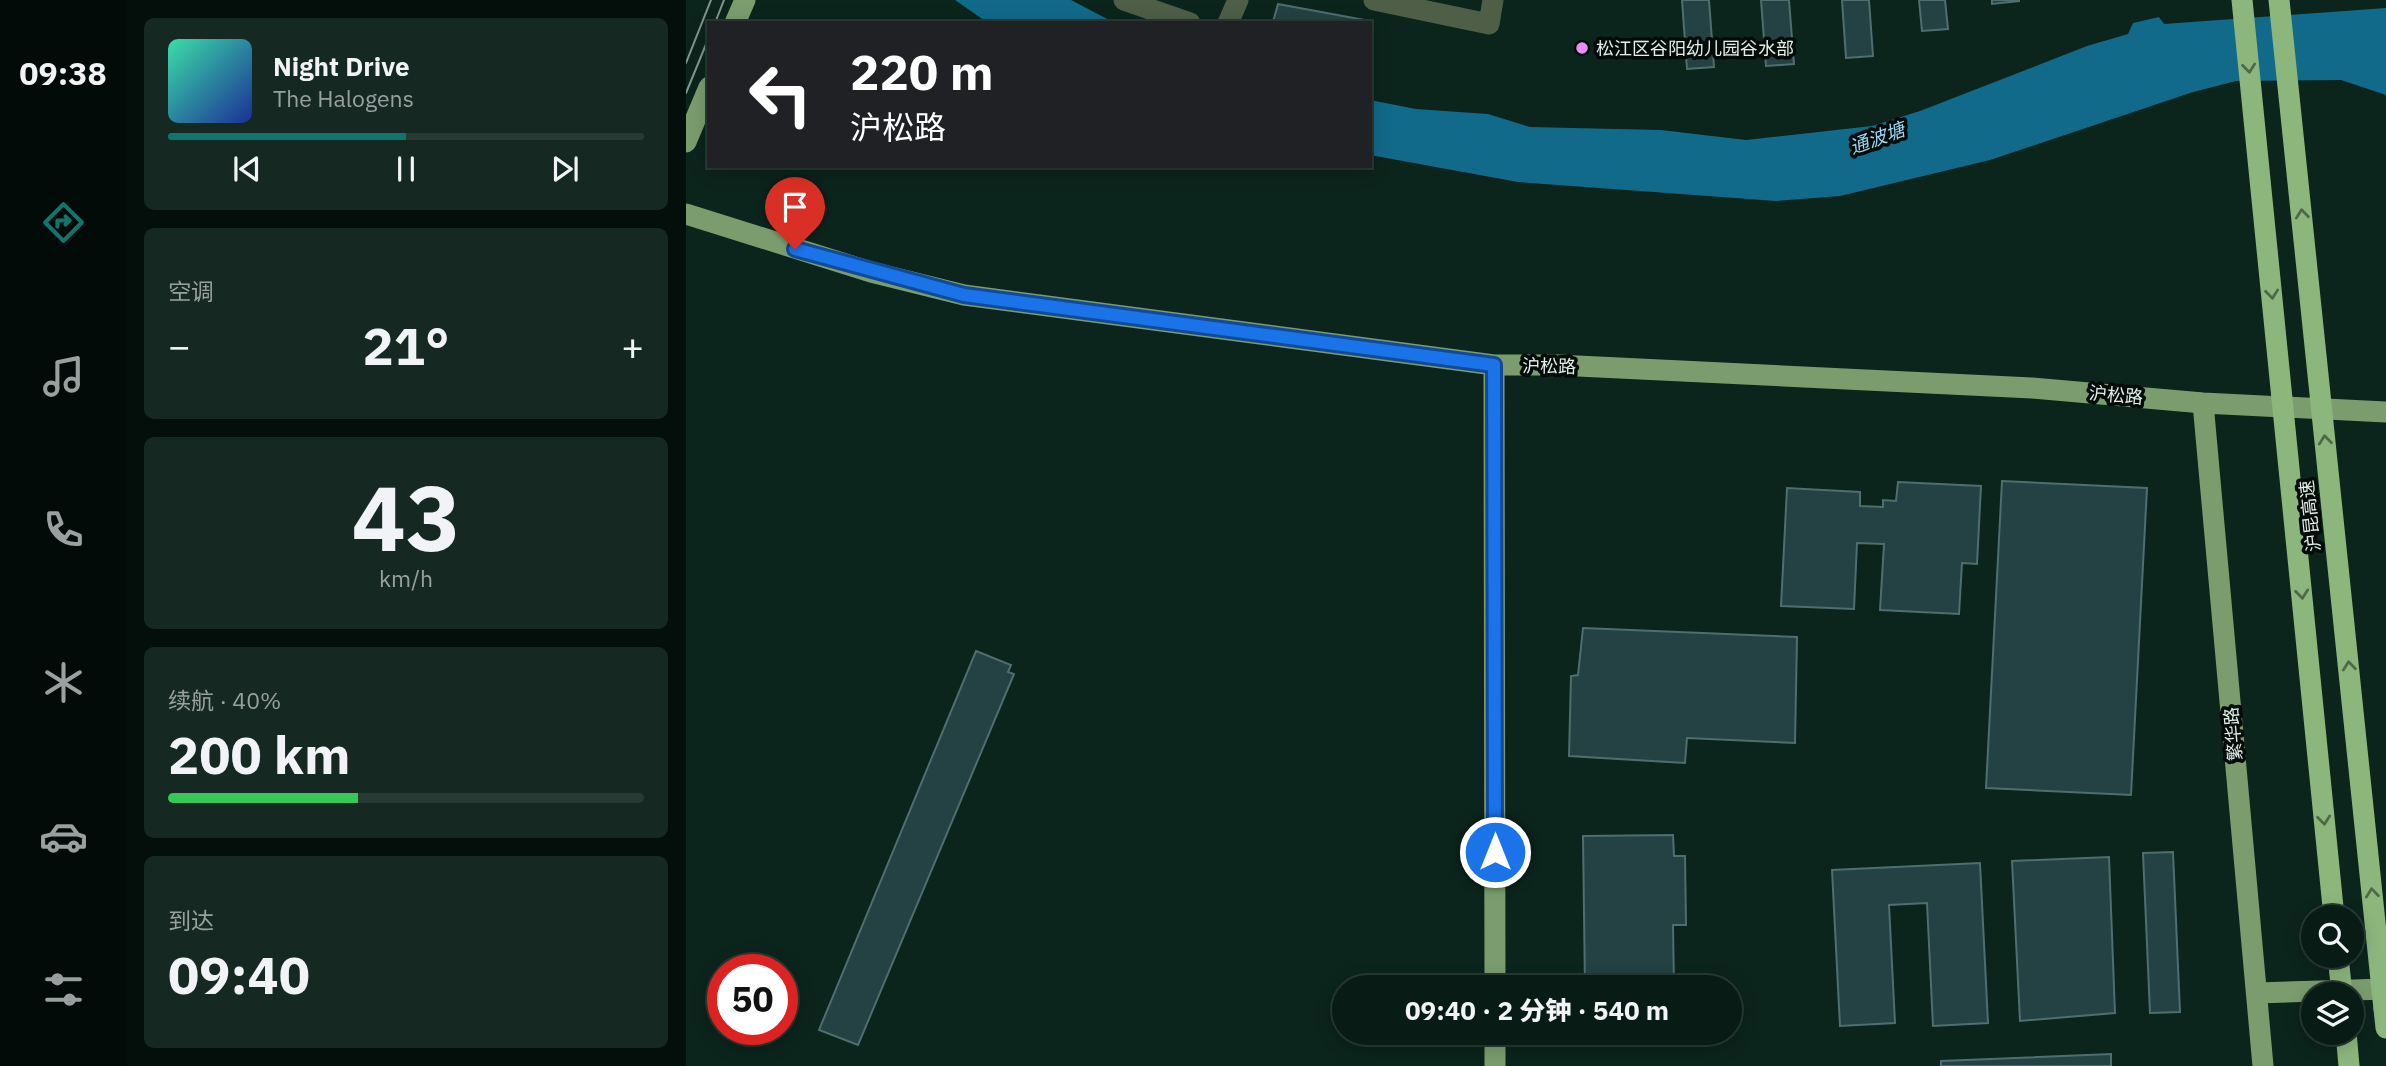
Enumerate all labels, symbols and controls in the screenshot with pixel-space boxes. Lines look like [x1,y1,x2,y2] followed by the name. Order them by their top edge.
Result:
[1596,37,1794,60] place label: 松江区谷阳幼儿园谷水部
[850,40,994,103] text: 220 m
[1574,40,1590,56] marker: 松江区谷阳幼儿园谷水部
[273,49,410,83] text: Night Drive
[735,49,826,140] icon: left
[19,52,107,94] text: 09:38
[2241,63,2256,74] one-way arrow
[273,83,414,113] text: The Halogens
[850,106,946,148] text: 沪松路
[1846,116,1911,159] water label: 通波塘
[228,150,266,188] icon: previous
[387,150,425,188] icon: pause
[546,150,584,188] icon: next
[765,177,825,249] pin
[776,188,814,226] icon: arrive
[39,198,88,247] icon: directions
[2294,208,2309,220] one-way arrow
[168,276,214,306] text: 空调
[2264,288,2279,300] one-way arrow
[363,312,449,379] text: 21°
[168,321,191,370] text: −
[621,321,644,370] text: +
[39,352,88,401] icon: music
[1522,354,1576,378] street label: 沪松路
[2088,381,2144,409] street label: 沪松路
[2318,434,2333,445] one-way arrow
[351,458,461,576] text: 43
[2295,479,2325,553] street label: 沪昆高速
[39,505,88,554] icon: phone
[379,563,433,593] text: km/h
[2294,588,2309,600] one-way arrow
[39,658,88,707] icon: climate
[2341,661,2356,672] one-way arrow
[168,685,281,715] text: 续航 · 40%
[2219,706,2247,762] street label: 繁华路
[168,721,350,788] text: 200 km
[39,812,88,861] icon: car
[2317,814,2332,826] one-way arrow
[1458,815,1532,889] position arrow
[2365,887,2380,898] one-way arrow
[168,905,214,935] text: 到达
[2301,905,2364,1045] map controls
[2301,905,2364,968] button: search
[168,941,310,1008] text: 09:40
[707,954,798,1045] speed limit sign: 50
[39,965,88,1014] icon: filters
[2301,982,2364,1045] button: layers
[1405,993,1669,1027] text: 09:40 · 2 分钟 · 540 m

